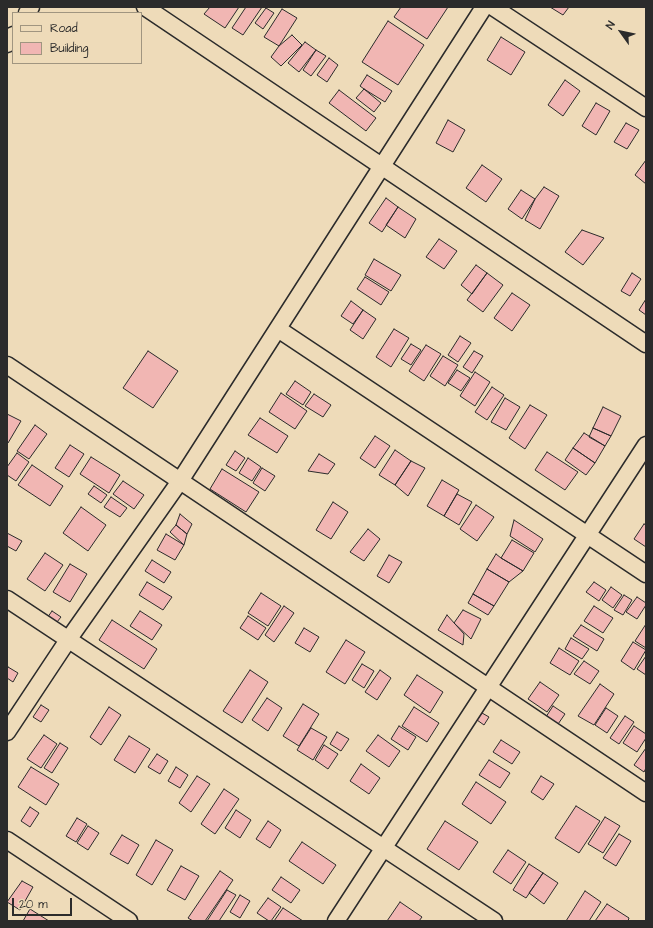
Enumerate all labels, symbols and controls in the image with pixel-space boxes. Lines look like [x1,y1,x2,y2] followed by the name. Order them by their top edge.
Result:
[12,12,142,64] legend
[601,12,641,52] north arrow
[602,18,619,32] text: N
[50,20,78,37] text: Road
[50,40,88,57] text: Building
[14,890,74,916] scale bar
[19,896,48,913] text: 20 m

